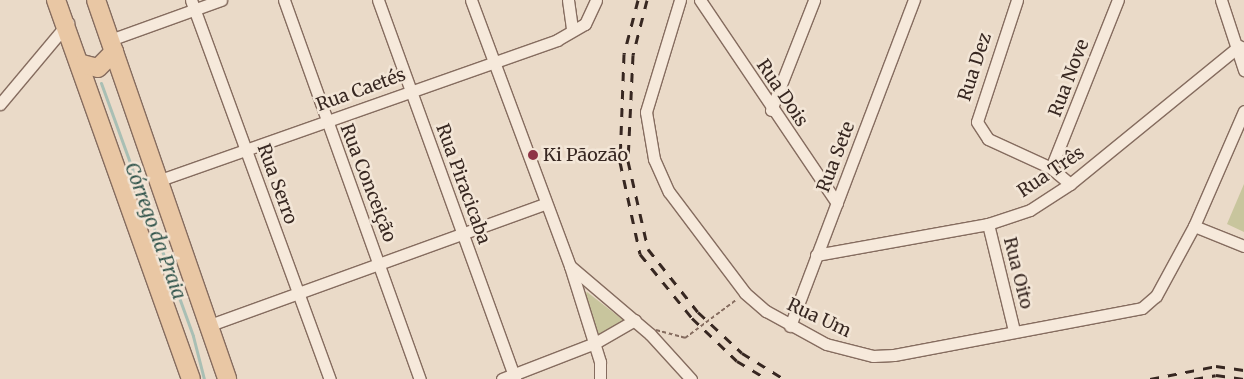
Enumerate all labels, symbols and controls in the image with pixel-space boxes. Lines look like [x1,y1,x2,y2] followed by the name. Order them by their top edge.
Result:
[954,30,996,104] street label: Rua Dez
[1044,36,1094,120] street label: Rua Nove
[752,55,812,131] street label: Rua Dois
[313,64,409,116] street label: Rua Caetés
[813,119,859,195] street label: Rua Sete
[336,121,400,245] street label: Rua Conceição
[431,121,495,247] street label: Rua Piracicaba
[252,141,302,227] street label: Rua Serro
[1013,142,1089,202] street label: Rua Três
[543,144,628,166] place label: Ki Pãozão
[527,149,539,161] marker: Ki Pãozão
[120,159,190,303] water label: Córrego da Praia
[999,235,1037,311] street label: Rua Oito
[783,294,855,342] street label: Rua Um

